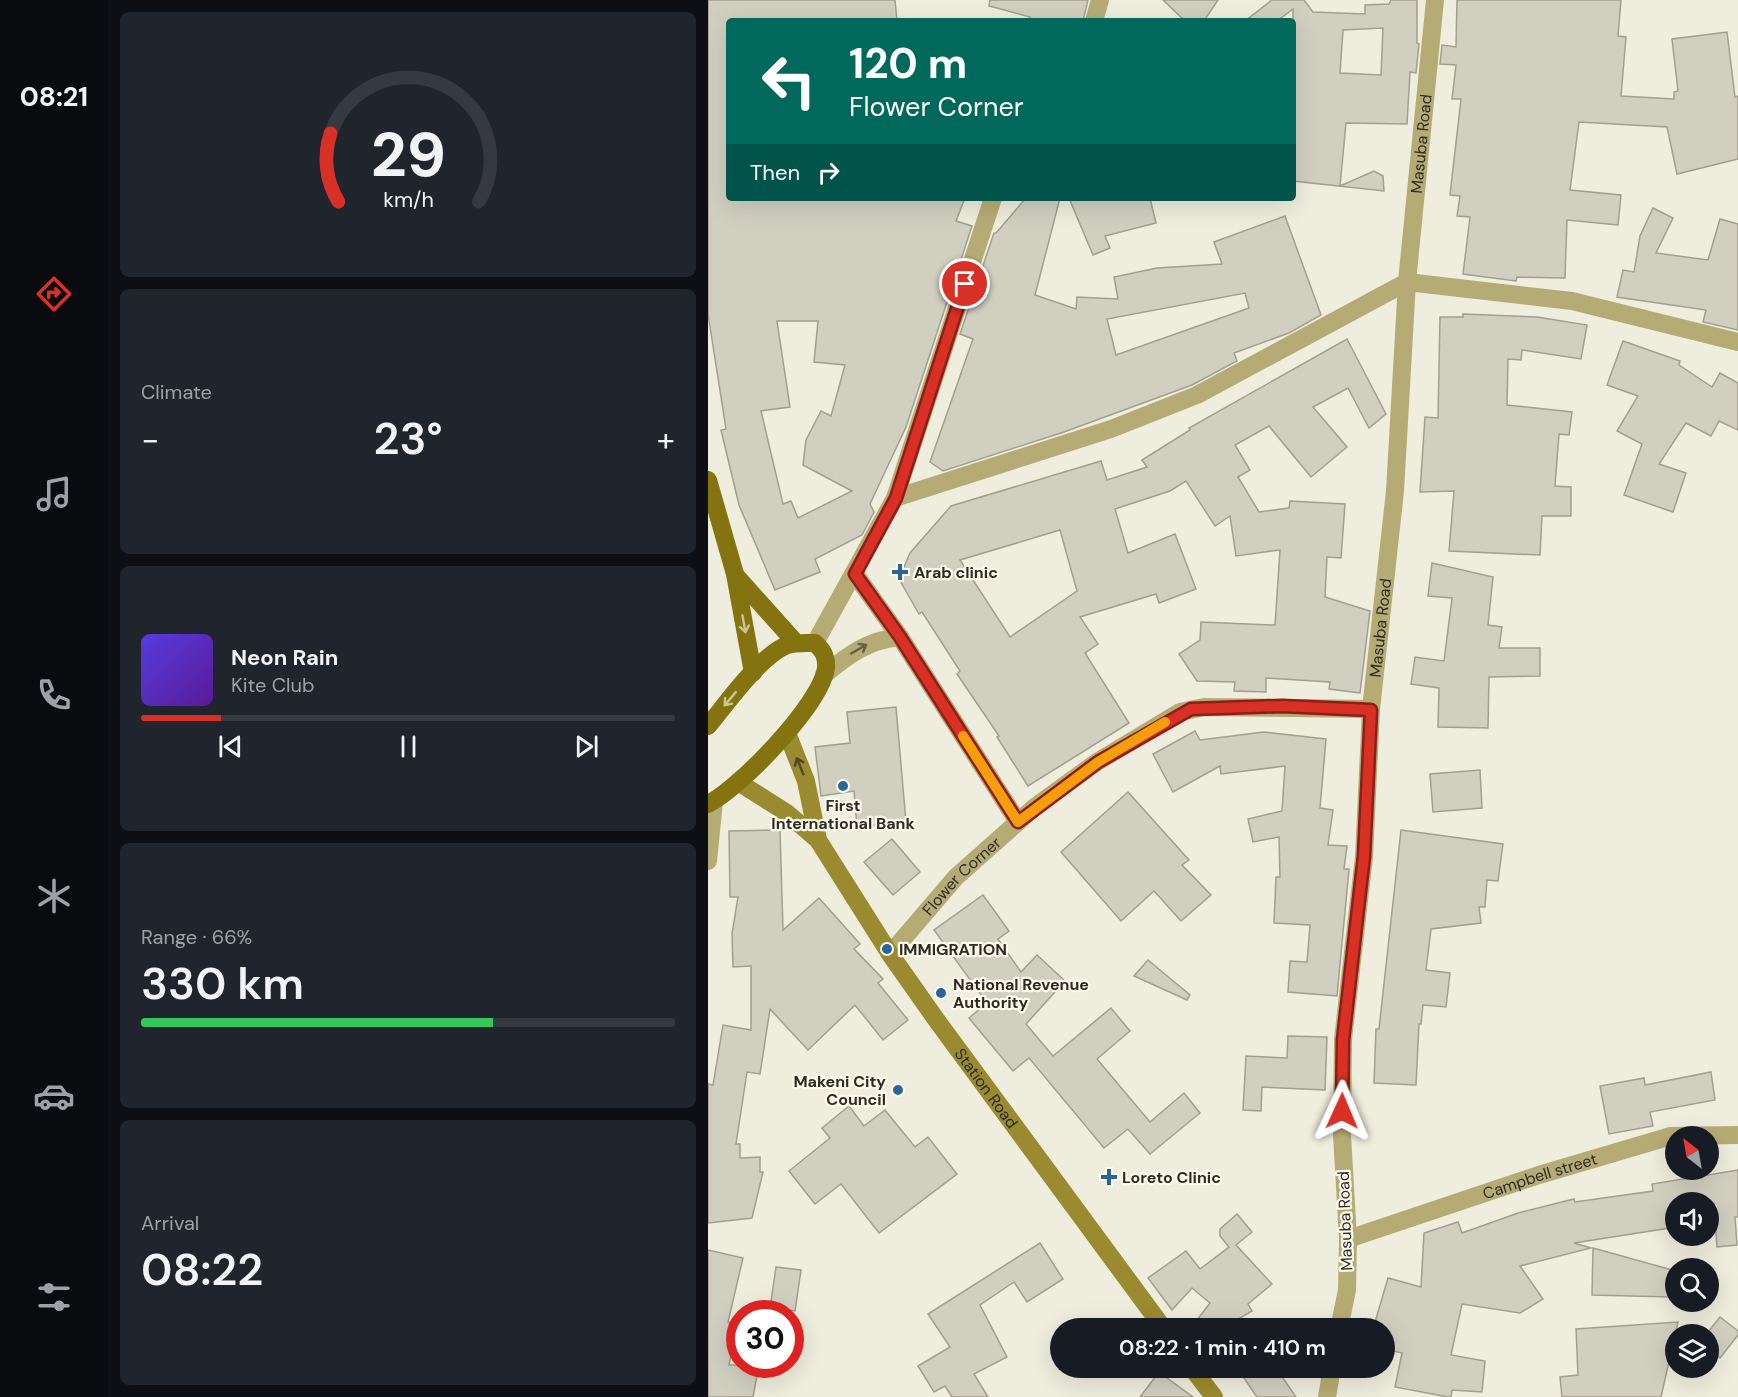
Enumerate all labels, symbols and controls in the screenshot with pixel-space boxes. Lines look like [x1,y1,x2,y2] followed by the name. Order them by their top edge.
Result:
[849,36,967,91] text: 120 m
[750,42,828,120] icon: left
[20,79,88,114] text: 08:21
[849,89,1024,124] text: Flower Corner
[1405,93,1436,194] street label: Masuba Road
[370,114,446,195] text: 29
[812,156,845,189] icon: right
[750,158,800,187] text: Then
[383,186,433,214] text: km/h
[939,258,990,309] pin
[948,267,981,300] icon: arrive
[33,273,75,315] icon: directions
[141,379,212,405] text: Climate
[374,409,443,468] text: 23°
[141,418,159,461] text: −
[657,418,675,461] text: +
[33,473,75,515] icon: music
[914,562,998,583] place label: Arab clinic
[891,563,909,581] marker: Arab clinic
[1364,577,1396,679] street label: Masuba Road
[739,613,750,633] one-way arrow
[231,643,338,672] text: Neon Rain
[850,643,867,655] one-way arrow
[231,672,315,698] text: Kite Club
[33,674,75,716] icon: phone
[724,691,737,707] one-way arrow
[214,730,247,763] icon: previous
[392,730,425,763] icon: pause
[570,730,603,763] icon: next
[794,757,805,775] one-way arrow
[836,779,850,793] marker: First International Bank
[771,795,915,834] place label: First International Bank
[917,832,1005,920] street label: Flower Corner
[33,875,75,917] icon: climate
[141,924,252,950] text: Range · 66%
[899,939,1007,960] place label: IMMIGRATION
[880,942,894,956] marker: IMMIGRATION
[141,954,304,1013] text: 330 km
[953,974,1089,1013] place label: National Revenue Authority
[934,986,948,1000] marker: National Revenue Authority
[950,1044,1023,1132] street label: Station Road
[793,1071,886,1110] place label: Makeni City Council
[33,1075,75,1117] icon: car
[1310,1079,1374,1143] position arrow
[891,1083,905,1097] marker: Makeni City Council
[1665,1126,1719,1180] north arrow
[1665,1126,1719,1378] map controls
[1480,1148,1600,1204] street label: Campbell street
[1122,1167,1221,1188] place label: Loreto Clinic
[1100,1168,1118,1186] marker: Loreto Clinic
[1333,1171,1357,1271] street label: Masuba Road
[1665,1192,1719,1246] button: sound
[141,1210,199,1236] text: Arrival
[141,1240,263,1299] text: 08:22
[1665,1258,1719,1312] button: search
[33,1276,75,1318] icon: filters
[726,1300,804,1378] speed limit sign: 30
[1665,1324,1719,1378] button: layers
[1119,1333,1326,1362] text: 08:22 · 1 min · 410 m

